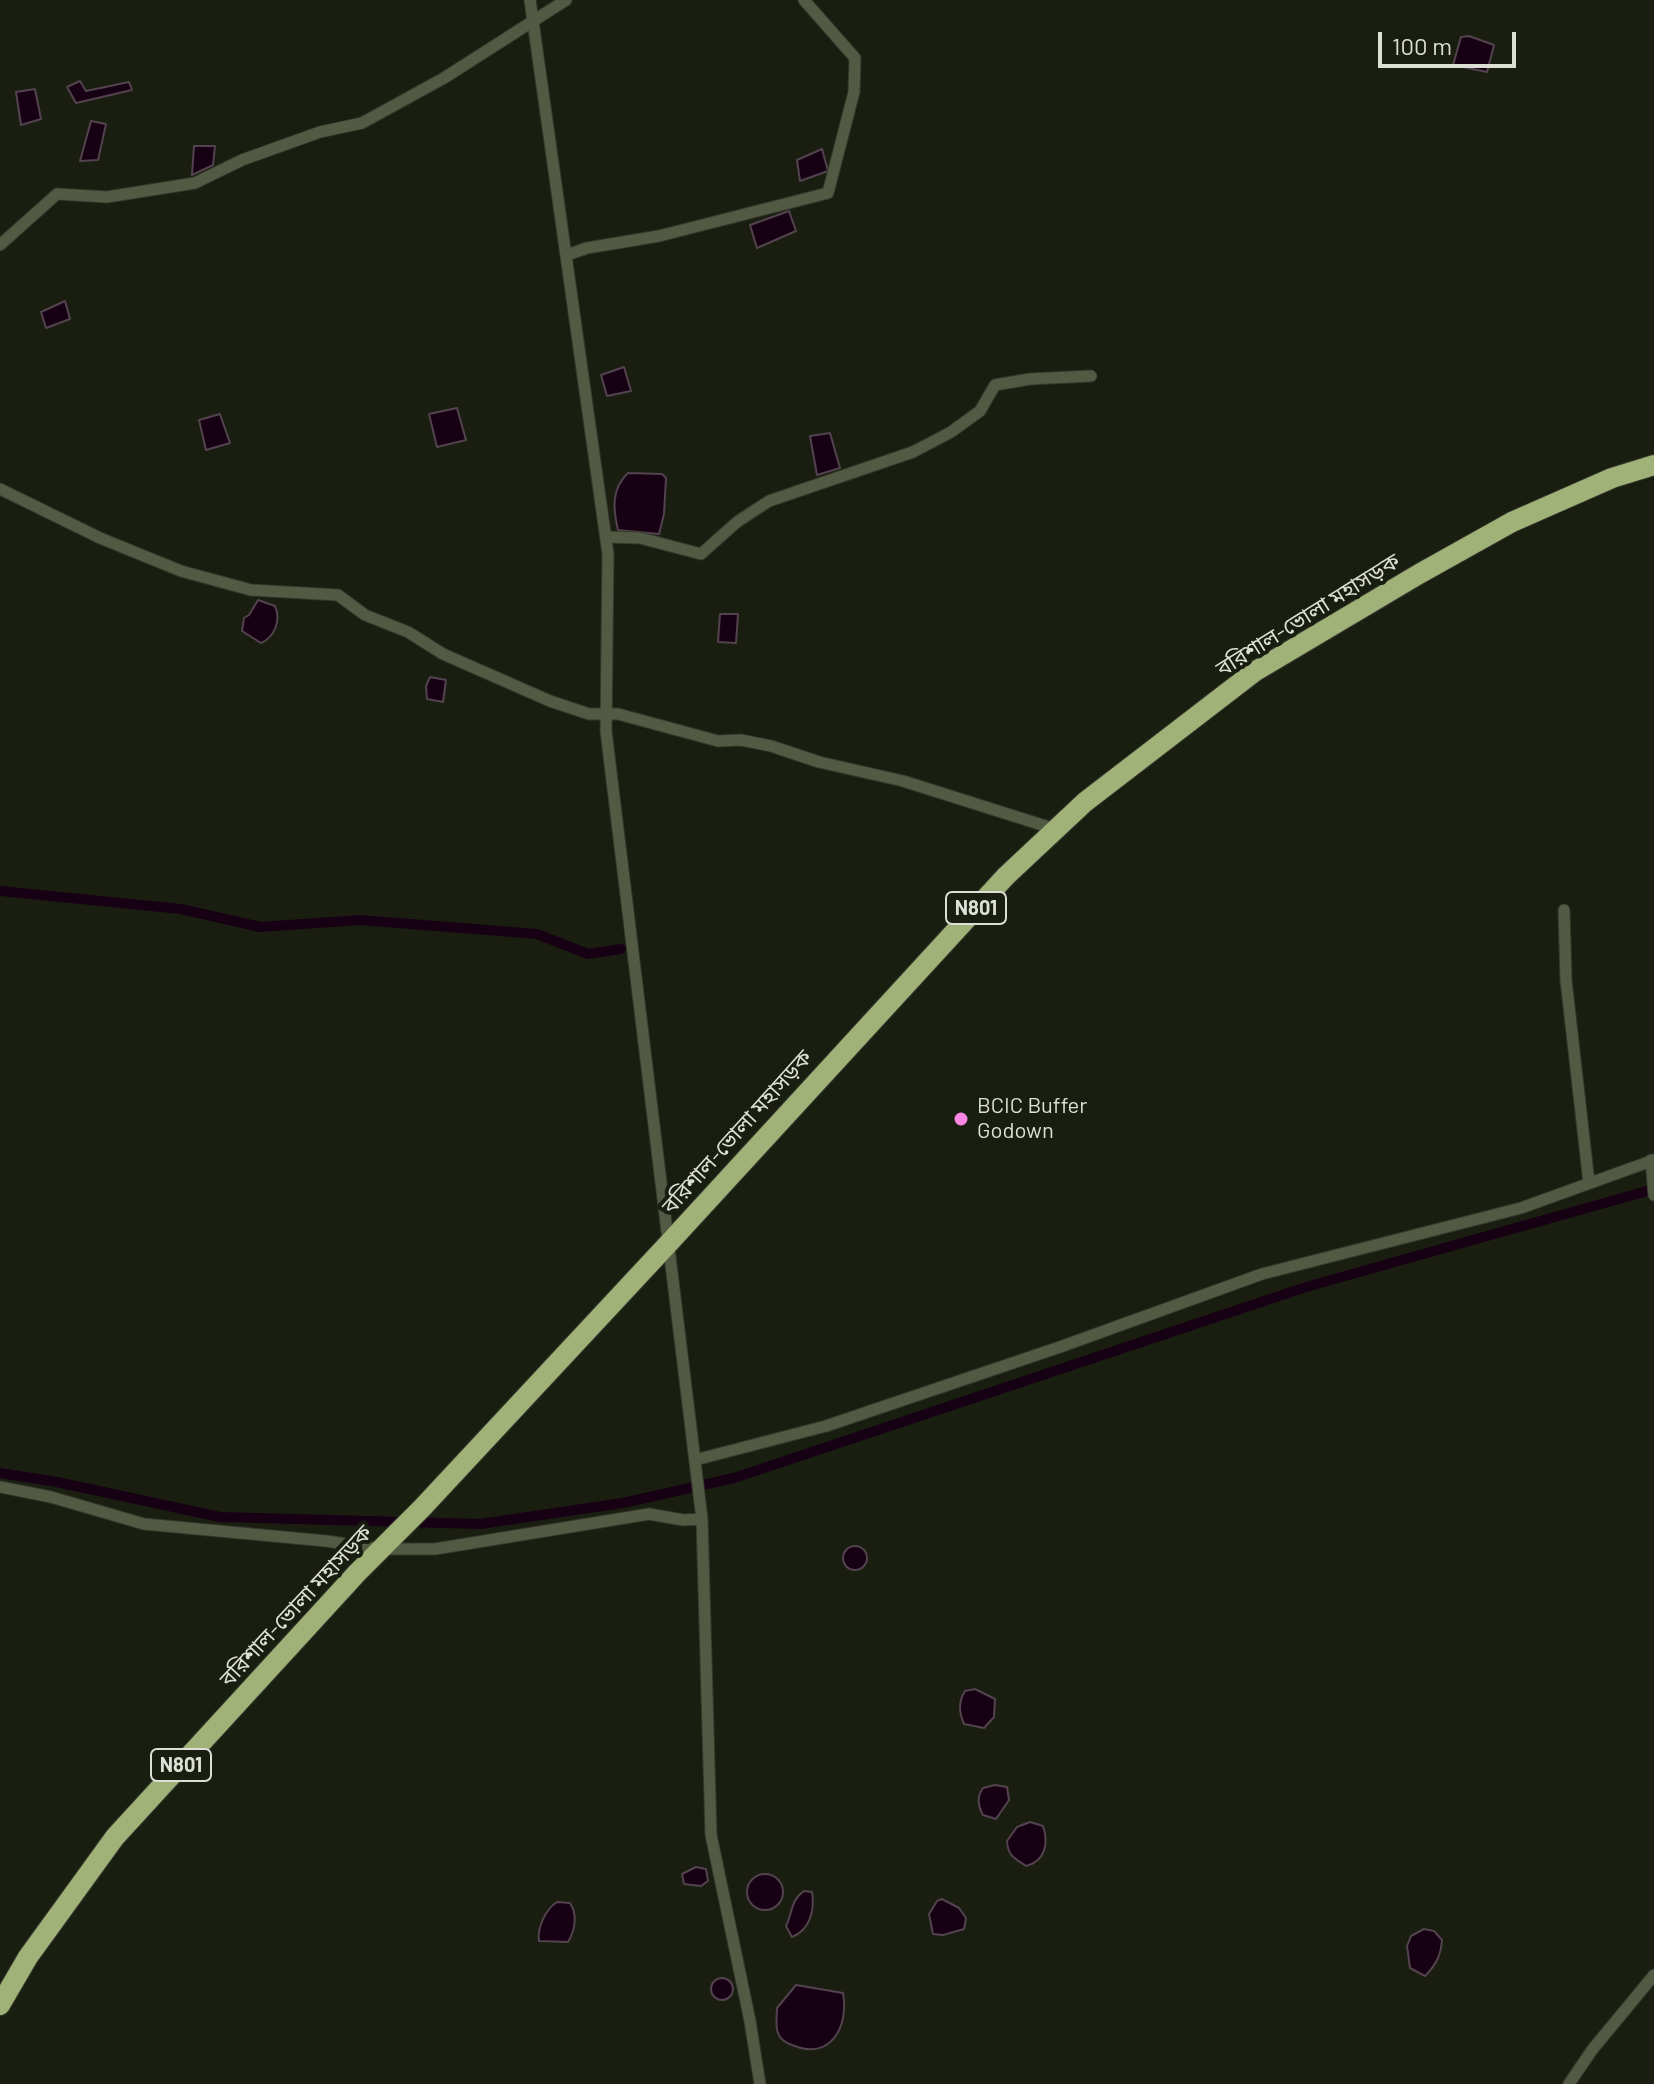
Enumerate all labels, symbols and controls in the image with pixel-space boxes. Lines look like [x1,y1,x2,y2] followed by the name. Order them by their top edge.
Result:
[1382,16,1520,66] scale bar
[1392,31,1452,60] text: 100 m
[1211,548,1405,682] street label: বরিশাল-ভোলা মহাসড়ক
[946,892,1006,924] road number: N801
[656,1045,818,1219] street label: বরিশাল-ভোলা মহাসড়ক
[977,1093,1087,1144] place label: BCIC Buffer Godown
[952,1110,970,1128] marker: BCIC Buffer Godown
[214,1520,378,1692] street label: বরিশাল-ভোলা মহাসড়ক
[151,1749,211,1781] road number: N801

